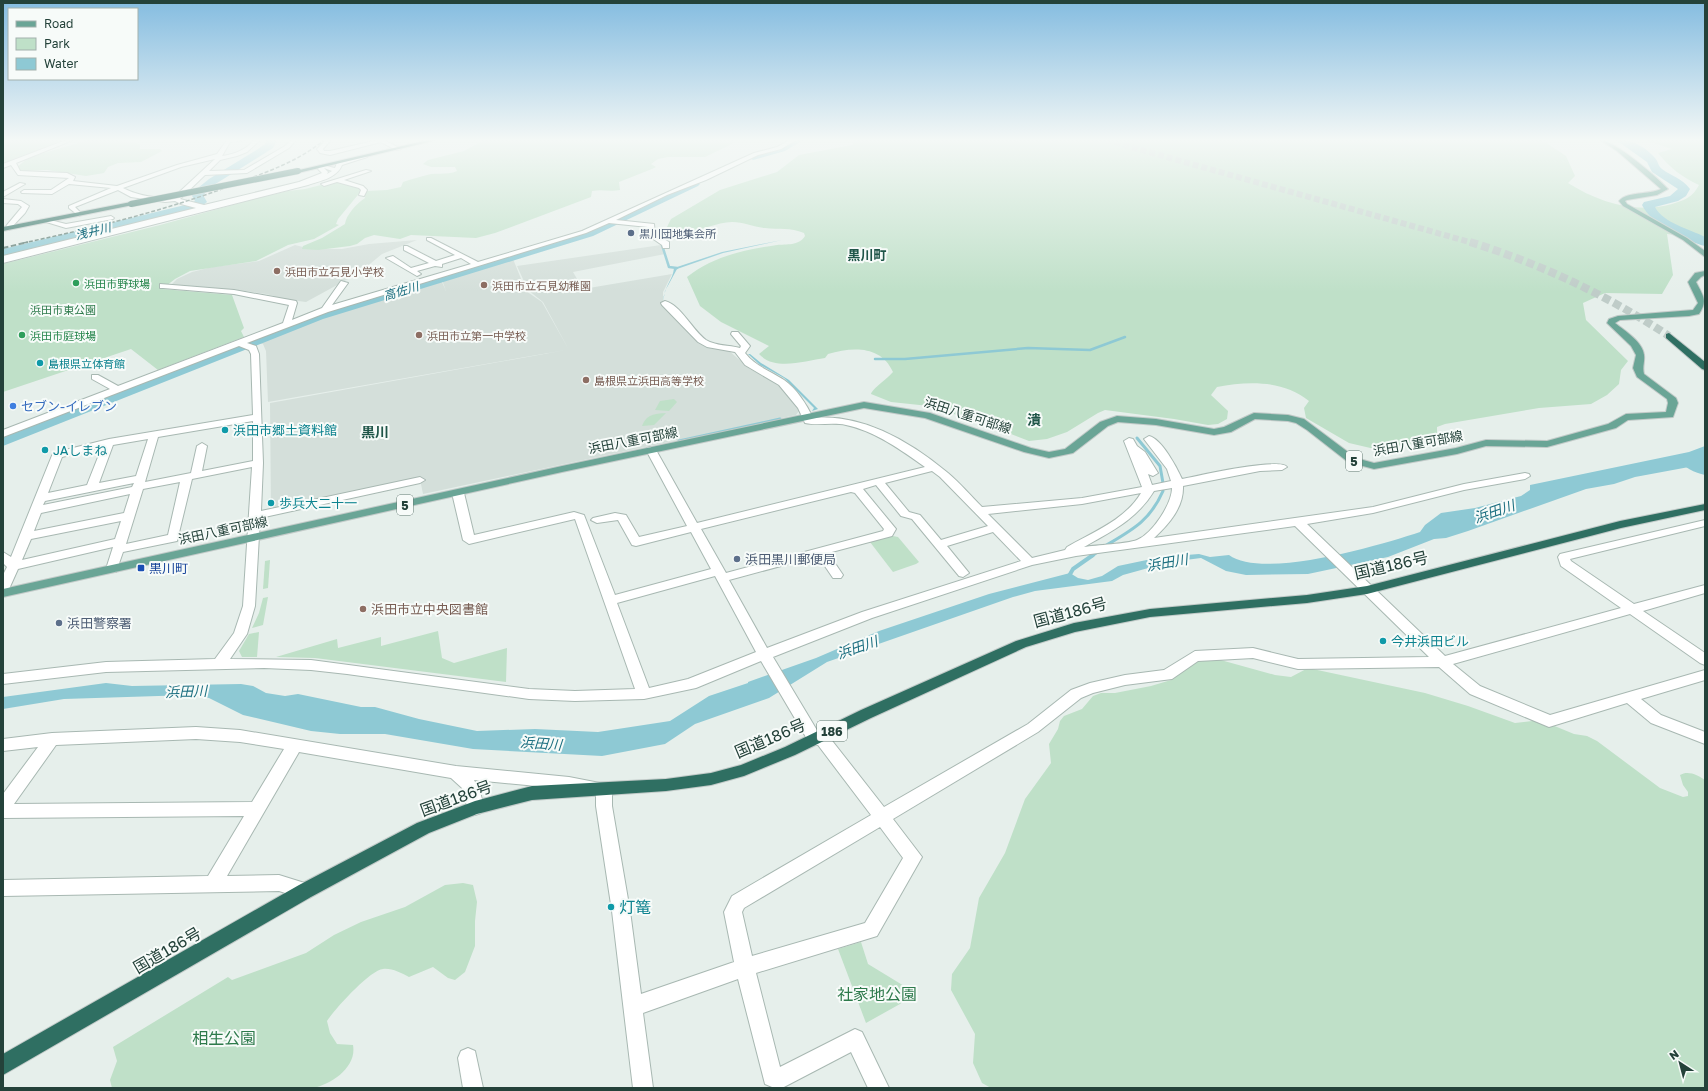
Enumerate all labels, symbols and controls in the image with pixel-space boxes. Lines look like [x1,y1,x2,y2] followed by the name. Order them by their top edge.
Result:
[8,8,138,80] legend
[44,16,73,31] text: Road
[44,36,70,51] text: Park
[44,56,78,71] text: Water
[74,219,114,243] water label: 浅井川
[639,227,717,240] place label: 黒川団地集会所
[626,228,636,238] marker: 黒川団地集会所
[847,247,887,263] district label: 黒川町
[285,265,384,278] place label: 浜田市立石見小学校
[272,266,282,276] marker: 浜田市立石見小学校
[84,277,150,290] place label: 浜田市野球場
[71,278,81,288] marker: 浜田市野球場
[382,278,422,303] water label: 高佐川
[492,279,591,292] place label: 浜田市立石見幼稚園
[479,280,489,290] marker: 浜田市立石見幼稚園
[30,303,96,316] park label: 浜田市東公園
[30,329,96,342] place label: 浜田市庭球場
[427,329,526,342] place label: 浜田市立第一中学校
[17,330,27,340] marker: 浜田市庭球場
[414,330,424,340] marker: 浜田市立第一中学校
[48,357,125,370] place label: 島根県立体育館
[35,358,45,368] marker: 島根県立体育館
[594,374,704,387] place label: 島根県立浜田高等学校
[581,375,591,385] marker: 島根県立浜田高等学校
[922,393,1014,437] street label: 浜田八重可部線
[21,398,117,414] place label: セブン-イレブン
[8,401,18,411] marker: セブン-イレブン
[1027,411,1041,428] district label: 潰
[233,422,337,438] place label: 浜田市郷土資料館
[361,423,389,440] district label: 黒川
[587,423,679,457] street label: 浜田八重可部線
[220,425,230,435] marker: 浜田市郷土資料館
[1372,427,1464,459] street label: 浜田八重可部線
[53,442,108,458] place label: JAしまね
[40,445,50,455] marker: JAしまね
[1346,451,1362,471] road number: 5
[279,495,357,511] place label: 歩兵大二十一
[397,495,413,515] road number: 5
[1471,495,1519,526] water label: 浜田川
[266,498,276,508] marker: 歩兵大二十一
[177,513,269,547] street label: 浜田八重可部線
[1352,547,1430,583] street label: 国道186号
[1145,550,1191,574] water label: 浜田川
[745,551,836,567] place label: 浜田黒川郵便局
[732,554,742,564] marker: 浜田黒川郵便局
[149,560,188,576] place label: 黒川町
[136,563,146,573] marker: 黒川町
[1031,593,1109,631] street label: 国道186号
[371,601,488,617] place label: 浜田市立中央図書館
[358,604,368,614] marker: 浜田市立中央図書館
[67,615,132,631] place label: 浜田警察署
[54,618,64,628] marker: 浜田警察署
[834,631,882,662] water label: 浜田川
[1391,633,1469,649] place label: 今井浜田ビル
[1378,636,1388,646] marker: 今井浜田ビル
[165,682,209,700] water label: 浜田川
[731,714,809,762] street label: 国道186号
[817,721,847,741] road number: 186
[519,733,565,753] water label: 浜田川
[417,776,495,820] street label: 国道186号
[619,897,651,917] place label: 灯篭
[606,902,616,912] marker: 灯篭
[129,923,205,977] street label: 国道186号
[837,984,917,1004] park label: 社家地公園
[192,1028,256,1048] park label: 相生公園
[1660,1043,1700,1083] north arrow
[1667,1047,1681,1062] text: N

